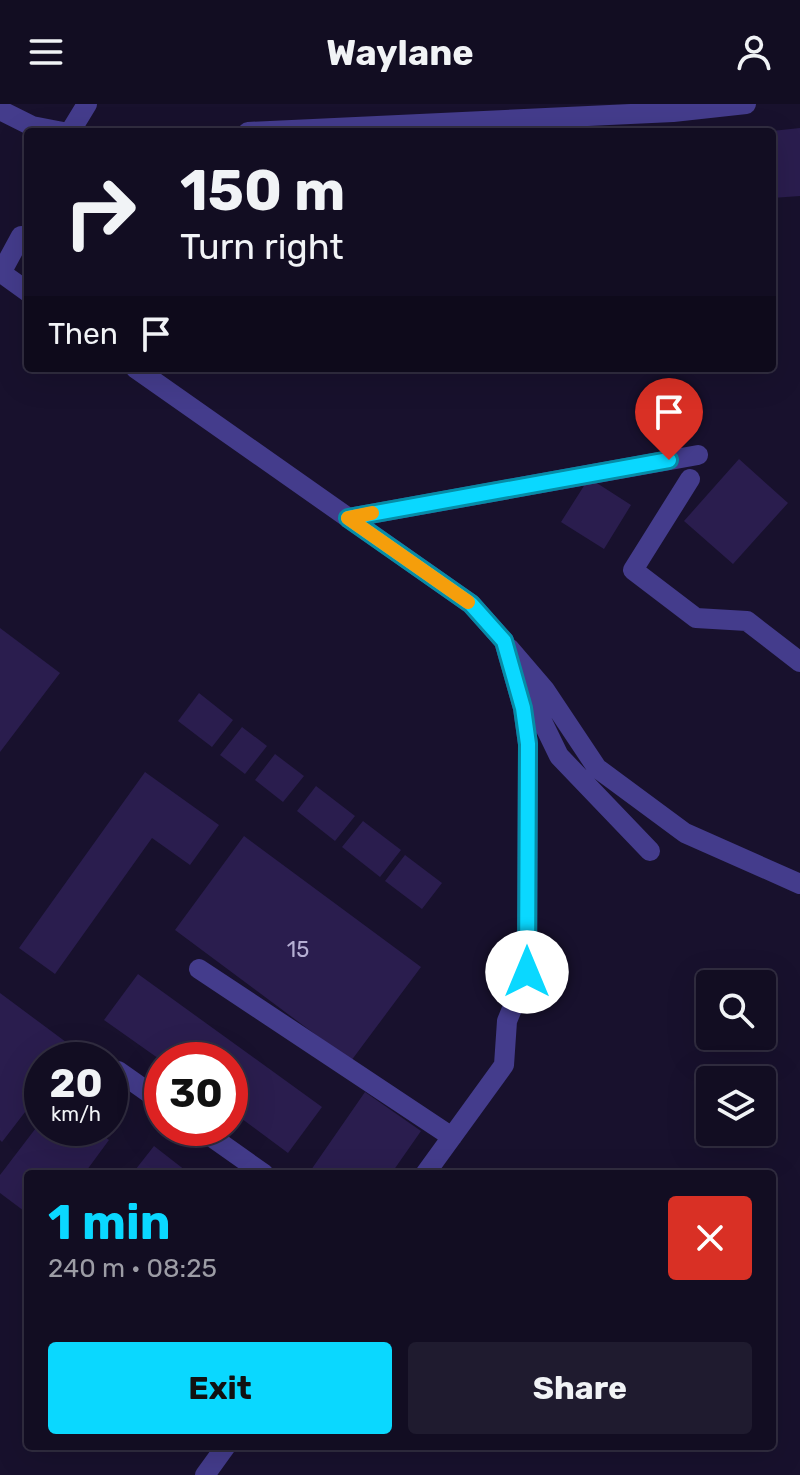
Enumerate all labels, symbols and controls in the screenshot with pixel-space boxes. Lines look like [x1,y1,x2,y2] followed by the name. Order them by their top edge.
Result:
[24,30,68,74] icon: menu
[732,30,776,74] icon: person
[326,31,474,74] text: Waylane
[180,158,345,224] text: 150 m
[48,160,152,264] icon: right
[180,225,344,268] text: Turn right
[134,312,178,356] icon: arrive
[48,316,118,352] text: Then
[635,378,703,460] pin
[647,390,691,434] icon: arrive
[485,930,569,1014] position arrow
[287,936,309,963] house number: 15
[696,970,776,1146] map controls
[696,970,776,1050] button: search
[144,1042,248,1146] speed limit sign: 30
[49,1060,103,1107] text: 20
[696,1066,776,1146] button: layers
[51,1102,101,1126] text: km/h
[48,1194,171,1251] text: 1 min
[668,1196,752,1280] button: close
[48,1253,217,1284] text: 240 m · 08:25
[48,1342,392,1434] button: Exit
[408,1342,752,1434] button: Share

